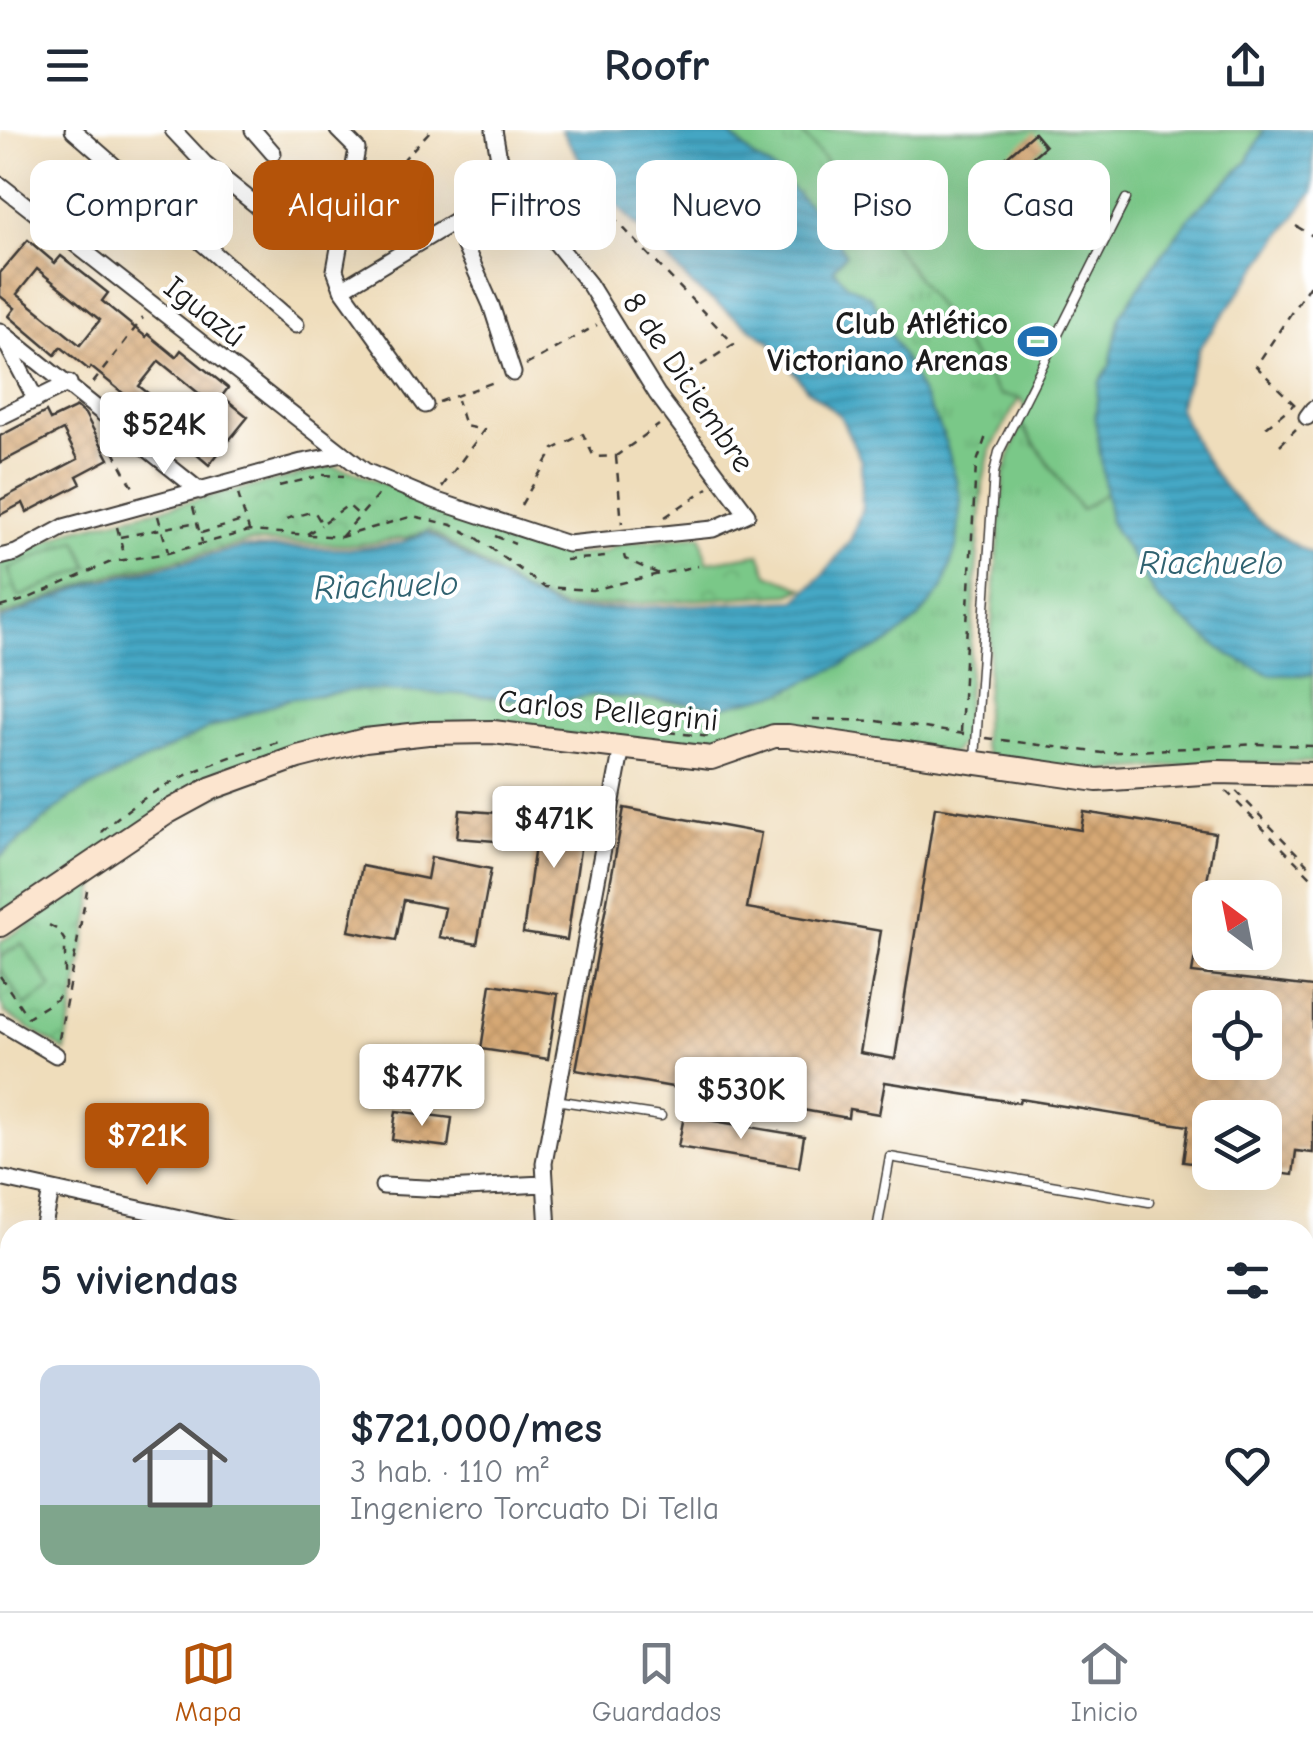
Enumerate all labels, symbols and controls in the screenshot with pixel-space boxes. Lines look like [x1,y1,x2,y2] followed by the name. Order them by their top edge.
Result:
[40,38,95,93] icon: menu
[1218,38,1273,93] icon: share
[604,39,709,91] text: Roofr
[30,160,233,250] chip: Comprar
[253,160,434,250] chip: Alquilar
[454,160,616,250] chip: Filtros
[636,160,797,250] chip: Nuevo
[817,160,948,250] chip: Piso
[968,160,1110,250] chip: Casa
[157,268,253,354] street label: Iguazú
[615,285,762,479] street label: 8 de Diciembre
[767,305,1008,379] place label: Club Atlético Victoriano Arenas
[1017,320,1059,362] sports icon: Club Atlético Victoriano Arenas
[94,392,234,477] pin: $524K
[122,406,206,443] text: $524K
[1139,542,1283,583] water label: Riachuelo
[313,562,459,609] water label: Riachuelo
[496,682,720,739] street label: Carlos Pellegrini
[484,786,624,871] pin: $471K
[514,800,594,837] text: $471K
[1192,880,1282,970] north arrow
[1192,880,1282,1190] map controls
[1192,990,1282,1080] button: locate
[352,1044,492,1129] pin: $477K
[671,1057,811,1142] pin: $530K
[381,1058,463,1095] text: $477K
[697,1071,785,1108] text: $530K
[1192,1100,1282,1190] button: layers
[77,1103,217,1188] pin: $721K
[107,1117,187,1154] text: $721K
[1220,1253,1275,1308] icon: filters
[40,1256,238,1305] text: 5 viviendas
[350,1404,602,1453] text: $721,000/mes
[120,1405,240,1525] icon: home
[1220,1438,1275,1493] icon: heart
[350,1453,549,1490] text: 3 hab. · 110 m²
[350,1490,719,1527] text: Ingeniero Torcuato Di Tella
[175,1636,242,1728] tab: Mapa
[592,1636,721,1728] tab: Guardados
[1071,1636,1138,1728] tab: Inicio

